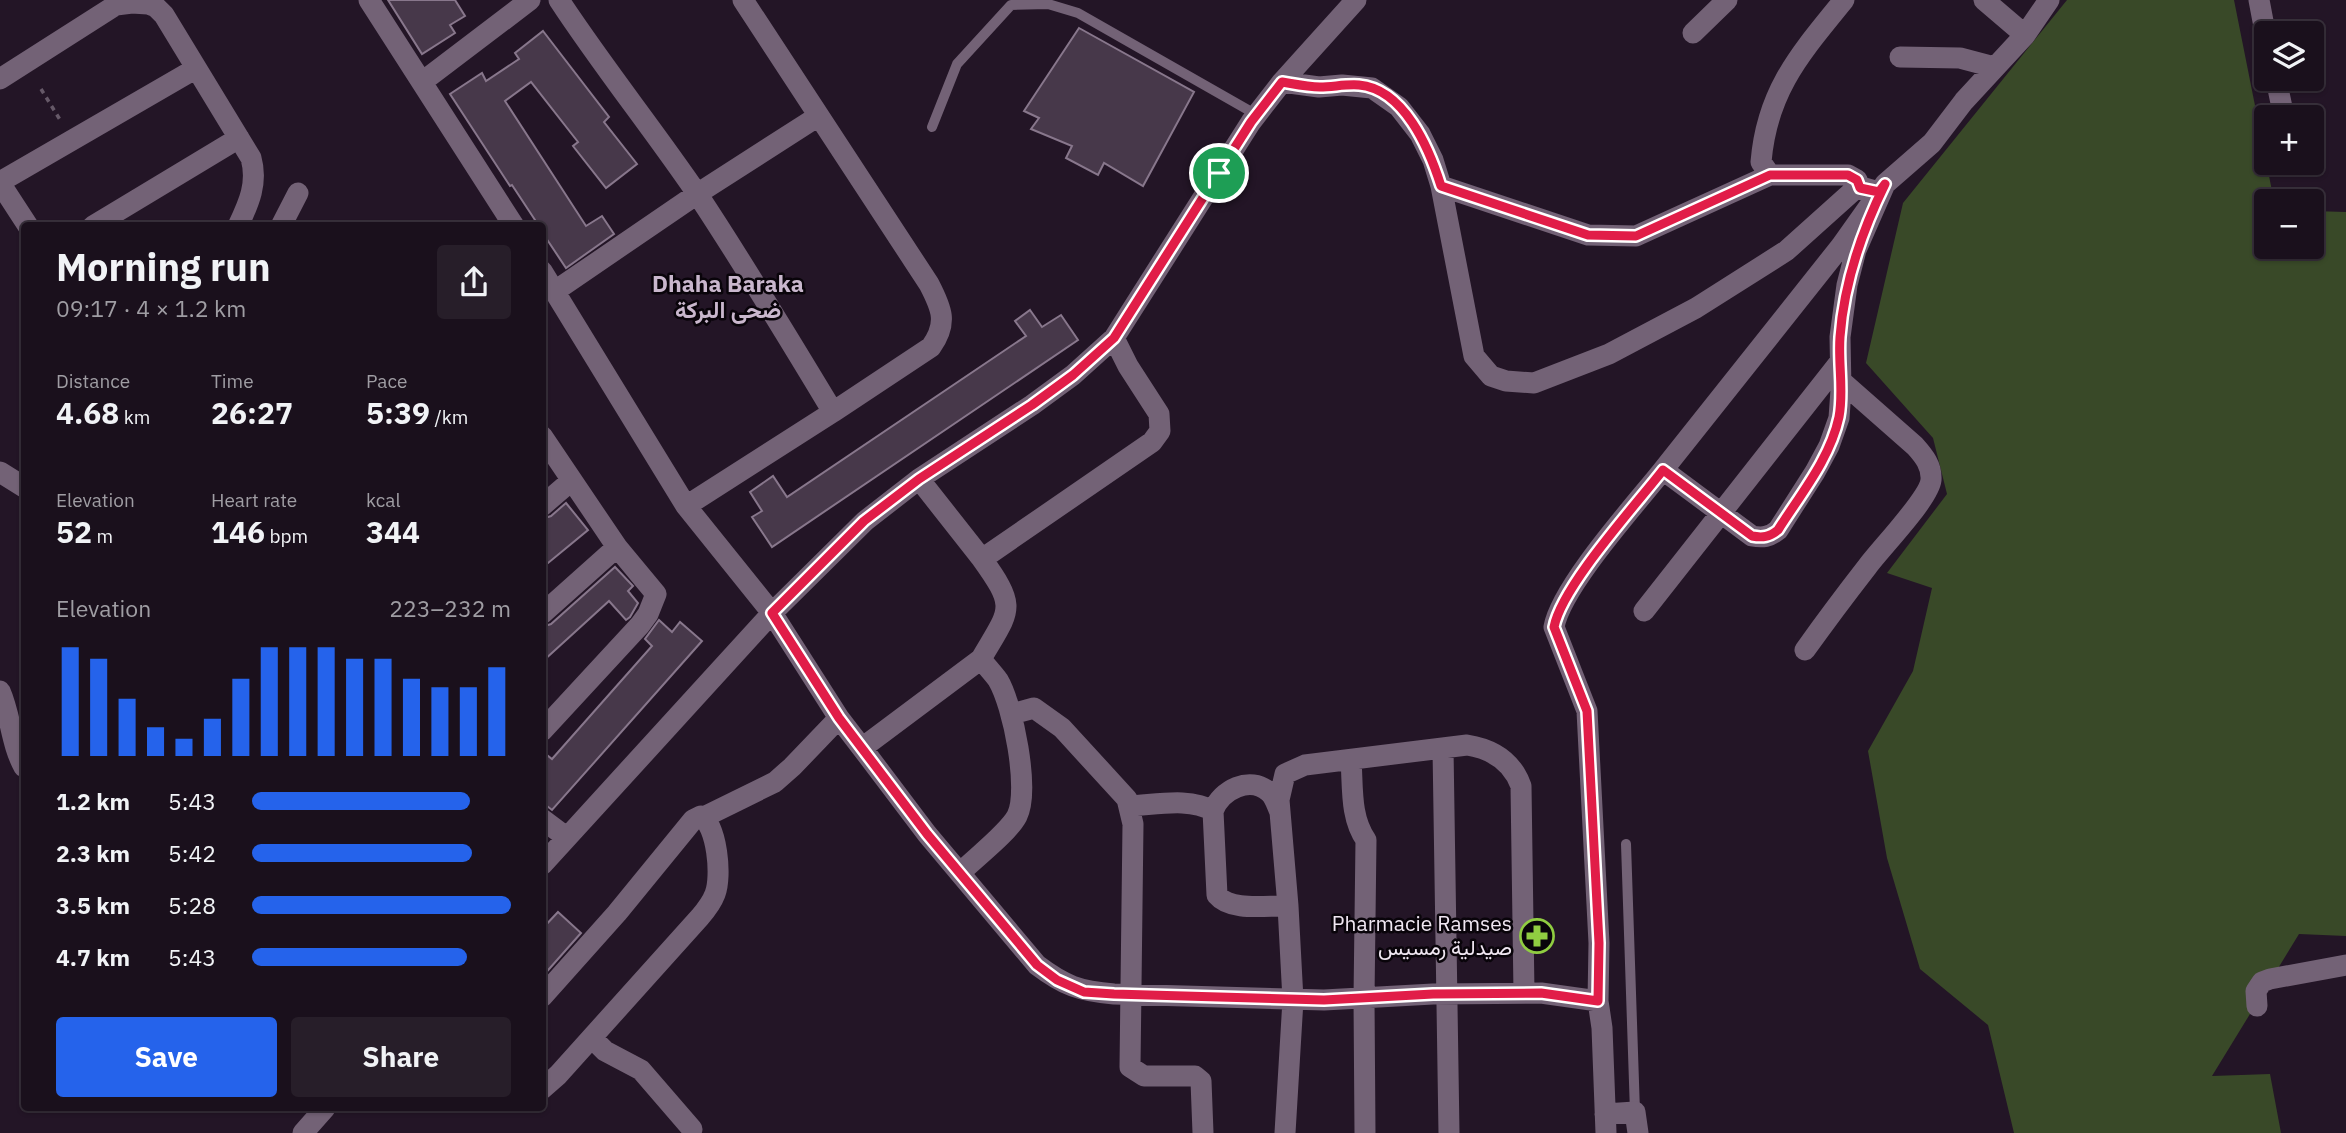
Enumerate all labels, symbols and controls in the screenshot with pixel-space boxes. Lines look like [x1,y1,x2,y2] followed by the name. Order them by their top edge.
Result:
[2254,21,2324,259] map controls
[2254,21,2324,91] button: layers
[2254,105,2324,175] button: +
[1189,143,1249,203] pin
[1200,154,1238,192] icon: arrive
[2254,189,2324,259] button: −
[56,242,271,291] text: Morning run
[437,245,511,319] button: share
[652,268,804,325] district label: Dhaha Baraka ضحى البركة
[56,293,246,323] text: 09:17 · 4 × 1.2 km
[56,369,130,393] text: Distance
[211,369,254,393] text: Time
[366,369,407,393] text: Pace
[56,393,119,432] text: 4.68
[211,393,293,432] text: 26:27
[366,393,430,432] text: 5:39
[119,405,150,429] text: km
[430,405,468,429] text: /km
[56,488,135,512] text: Elevation
[211,488,297,512] text: Heart rate
[366,488,401,512] text: kcal
[56,512,92,551] text: 52
[211,512,265,551] text: 146
[366,512,420,551] text: 344
[92,524,113,548] text: m
[265,524,308,548] text: bpm
[56,593,151,623] text: Elevation
[389,593,511,623] text: 223–232 m
[56,786,130,816] text: 1.2 km
[168,786,216,816] text: 5:43
[56,838,130,868] text: 2.3 km
[168,838,216,868] text: 5:42
[56,890,130,920] text: 3.5 km
[168,890,216,920] text: 5:28
[1332,909,1512,961] place label: Pharmacie Ramses صيدلية رمسيس
[1518,917,1556,955] pharmacy icon: Pharmacie Ramses صيدلية رمسيس
[56,942,130,972] text: 4.7 km
[168,942,216,972] text: 5:43
[56,1017,277,1097] button: Save
[291,1017,511,1097] button: Share

